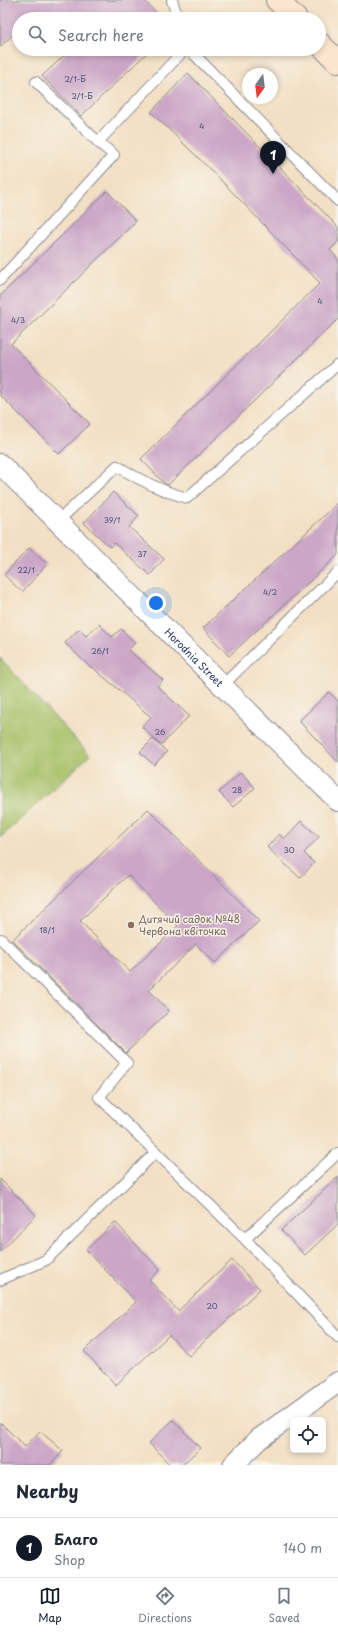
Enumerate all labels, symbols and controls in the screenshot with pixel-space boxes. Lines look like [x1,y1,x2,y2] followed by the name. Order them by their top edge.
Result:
[12,12,326,56] search box
[26,23,48,45] icon: search
[58,23,144,46] text: Search here
[242,68,278,104] north arrow
[64,73,86,85] house number: 2/1-Б
[71,90,93,102] house number: 2/1-Б
[199,120,205,132] house number: 4
[260,141,286,174] pin: 1
[317,295,323,307] house number: 4
[11,314,25,326] house number: 4/3
[104,514,121,526] house number: 39/1
[137,548,147,560] house number: 37
[17,564,35,576] house number: 22/1
[263,586,277,598] house number: 4/2
[146,593,166,613] your location
[162,624,227,690] street label: Horodnia Street
[91,645,109,657] house number: 26/1
[155,726,166,738] house number: 26
[232,784,242,796] house number: 28
[283,844,295,856] house number: 30
[138,911,240,938] place label: Дитячий садок №48 Червона квіточка
[126,920,136,930] marker: Дитячий садок №48 Червона квіточка
[39,924,55,936] house number: 18/1
[206,1300,218,1312] house number: 20
[290,1417,326,1453] map controls
[290,1417,326,1453] button: locate
[16,1478,78,1504] text: Nearby
[54,1527,98,1550] text: Благо
[26,1538,32,1557] text: 1
[283,1538,322,1557] text: 140 m
[54,1550,85,1569] text: Shop
[38,1585,62,1626] tab: Map
[138,1585,192,1626] tab: Directions
[268,1585,300,1626] tab: Saved

